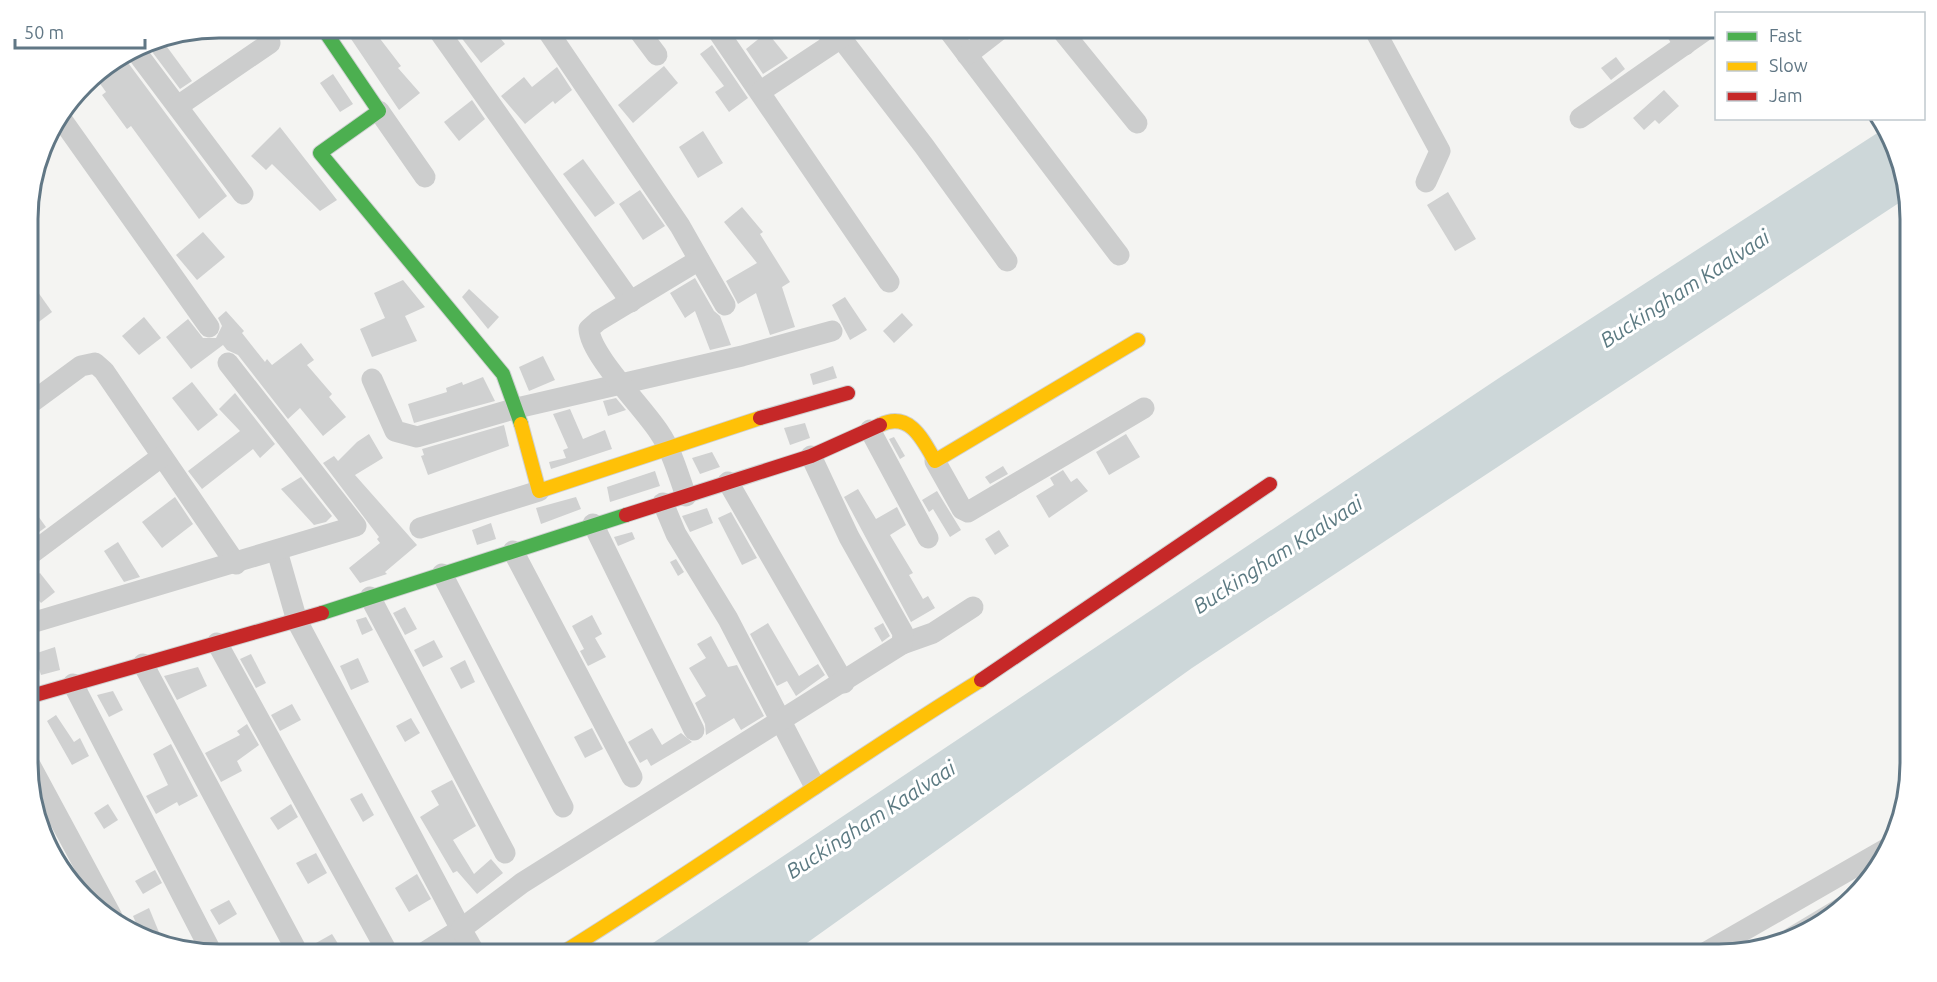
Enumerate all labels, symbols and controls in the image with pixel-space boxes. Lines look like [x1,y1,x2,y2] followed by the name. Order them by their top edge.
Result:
[15,12,146,50] scale bar
[1715,12,1925,120] legend
[24,22,64,42] text: 50 m
[1769,25,1802,45] text: Fast
[1769,55,1808,75] text: Slow
[1769,85,1803,105] text: Jam
[1595,224,1774,352] water label: Buckingham Kaalvaai
[1188,490,1367,618] water label: Buckingham Kaalvaai
[781,755,960,883] water label: Buckingham Kaalvaai

